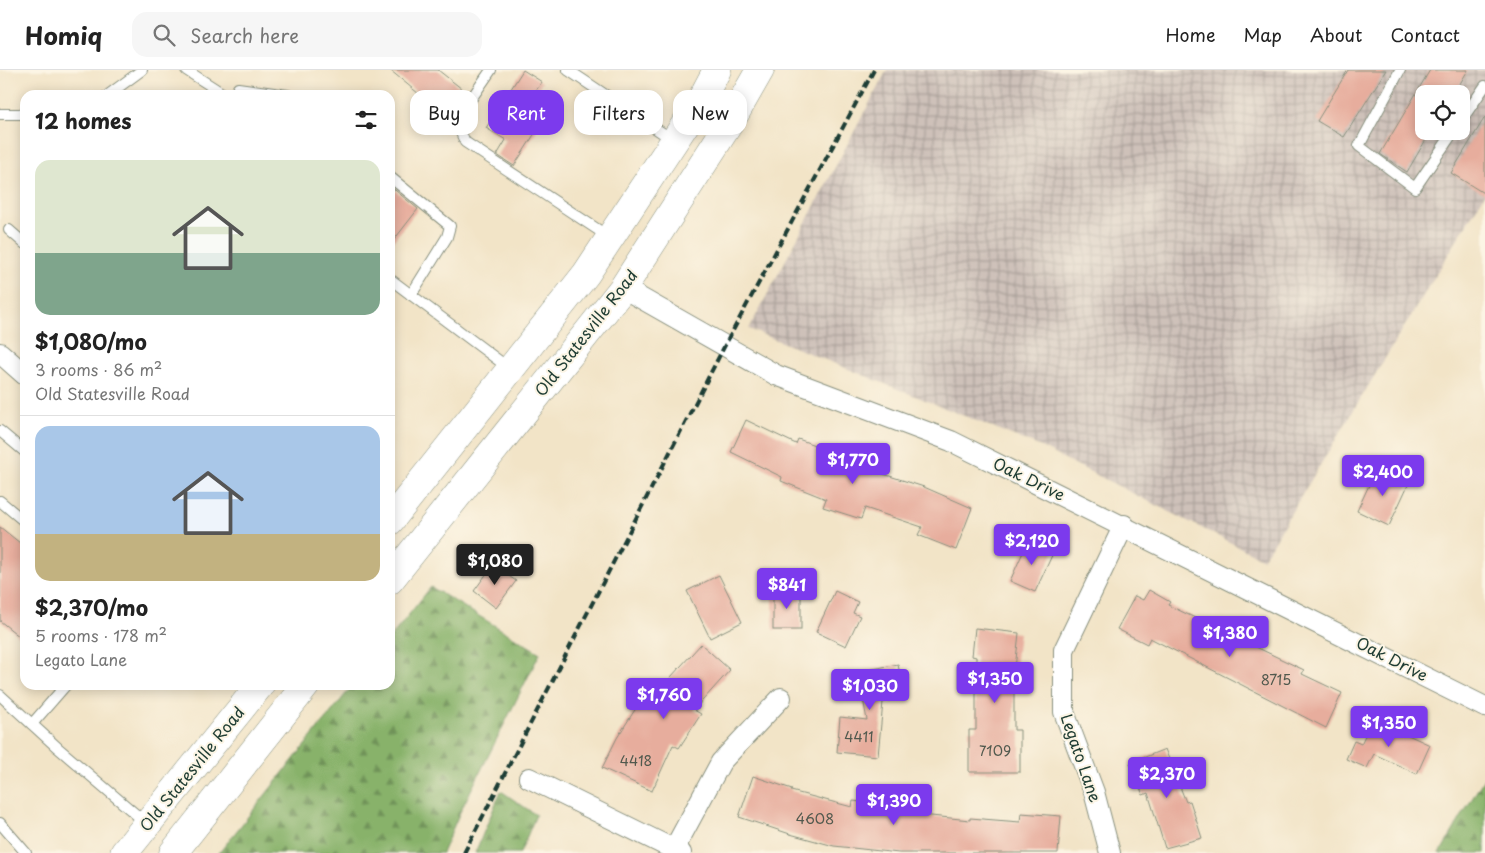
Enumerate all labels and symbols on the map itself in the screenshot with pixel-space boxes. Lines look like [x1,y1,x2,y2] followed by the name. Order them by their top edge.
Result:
[528,264,642,401] street label: Old Statesville Road
[812,442,894,485] pin: $1,770
[989,450,1070,506] street label: Oak Drive
[1342,454,1424,497] pin: $2,400
[991,524,1073,566] pin: $2,120
[454,544,536,586] pin: $1,080
[757,568,817,610] pin: $841
[1189,616,1271,658] pin: $1,380
[1352,630,1432,686] street label: Oak Drive
[954,662,1036,704] pin: $1,350
[829,668,911,711] pin: $1,030
[1261,669,1291,690] house number: 8715
[623,678,705,720] pin: $1,760
[133,701,249,836] street label: Old Statesville Road
[1348,706,1430,748] pin: $1,350
[1056,710,1108,805] street label: Legato Lane
[844,726,874,747] house number: 4411
[979,740,1011,761] house number: 7109
[620,750,652,771] house number: 4418
[1126,756,1208,799] pin: $2,370
[853,784,935,826] pin: $1,390
[796,808,834,829] house number: 4608

